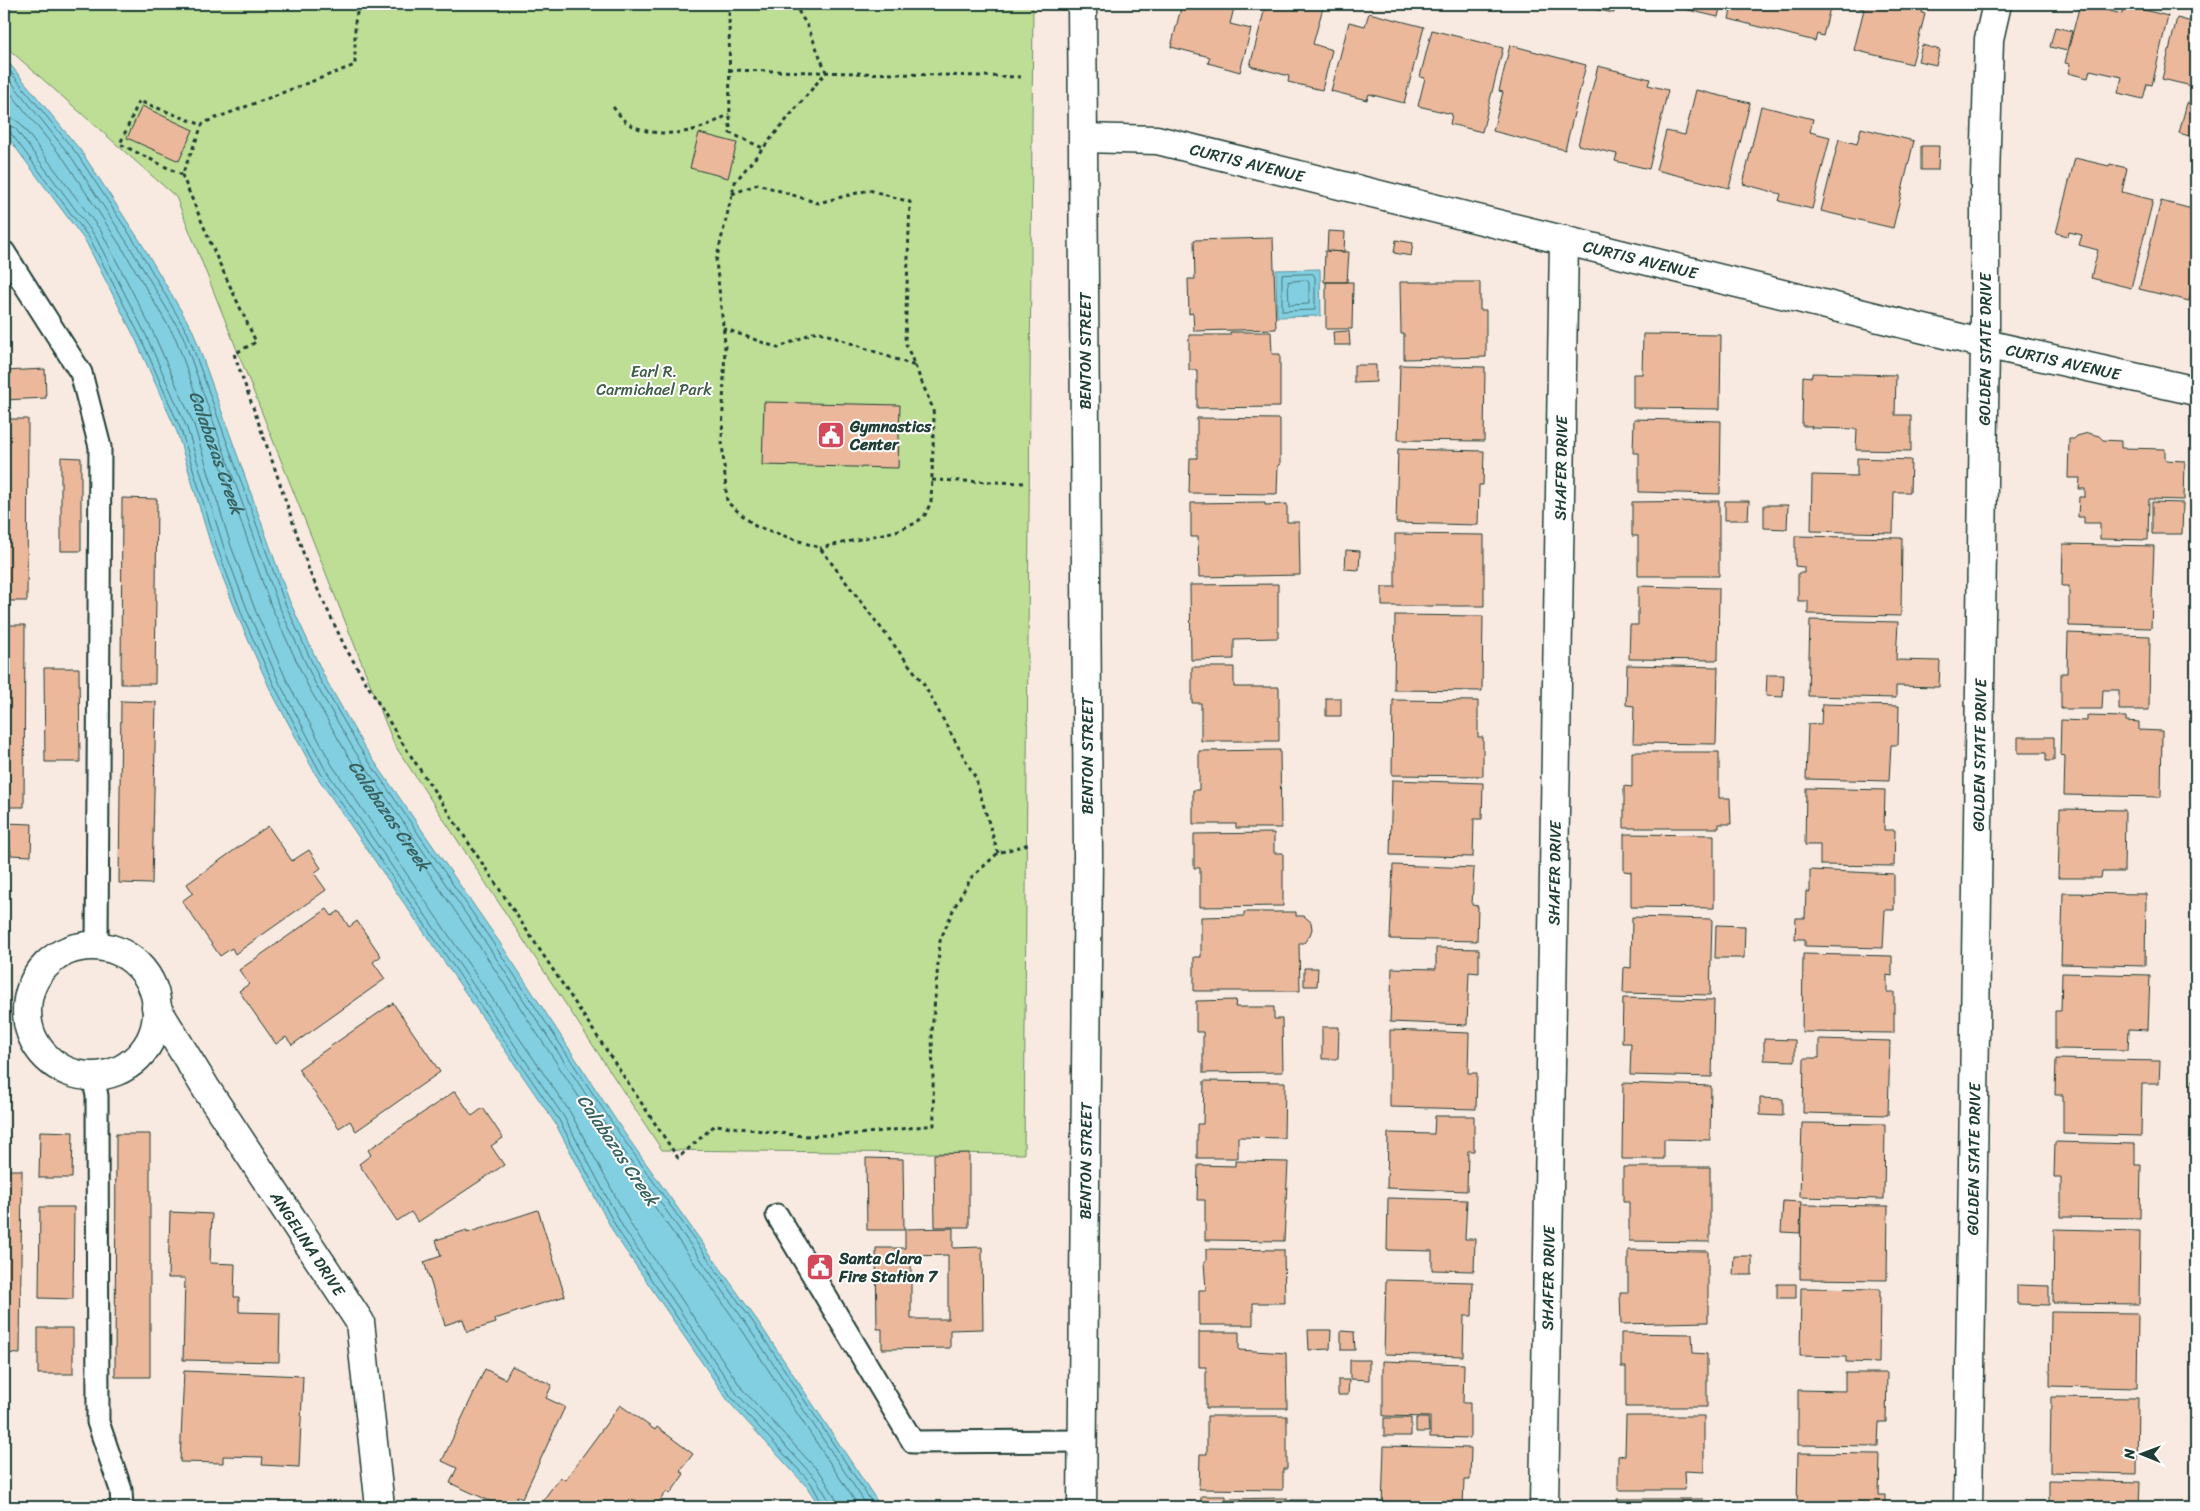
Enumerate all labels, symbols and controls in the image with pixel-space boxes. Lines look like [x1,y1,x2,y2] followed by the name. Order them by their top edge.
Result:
[1187,135,1308,191] street label: CURTIS AVENUE
[1580,232,1702,288] street label: CURTIS AVENUE
[1970,272,2000,426] street label: GOLDEN STATE DRIVE
[1071,291,1100,409] street label: BENTON STREET
[2003,335,2124,389] street label: CURTIS AVENUE
[596,357,712,404] park label: Earl R. Carmichael Park
[180,386,254,521] water label: Calabazas Creek
[849,412,932,459] place label: Gymnastics Center
[1546,414,1576,521] street label: SHAFER DRIVE
[816,420,846,450] public building icon: Gymnastics Center
[1964,678,1995,832] street label: GOLDEN STATE DRIVE
[1073,696,1102,814] street label: BENTON STREET
[339,753,440,879] water label: Calabazas Creek
[1539,819,1570,926] street label: SHAFER DRIVE
[1958,1082,1989,1235] street label: GOLDEN STATE DRIVE
[568,1087,668,1214] water label: Calabazas Creek
[1071,1101,1101,1220] street label: BENTON STREET
[262,1184,354,1303] street label: ANGELINA DRIVE
[1533,1224,1563,1331] street label: SHAFER DRIVE
[838,1244,939,1291] place label: Santa Clara Fire Station 7
[805,1252,835,1282] public building icon: Santa Clara Fire Station 7
[2118,1428,2168,1478] north arrow
[2117,1448,2142,1460] text: N

